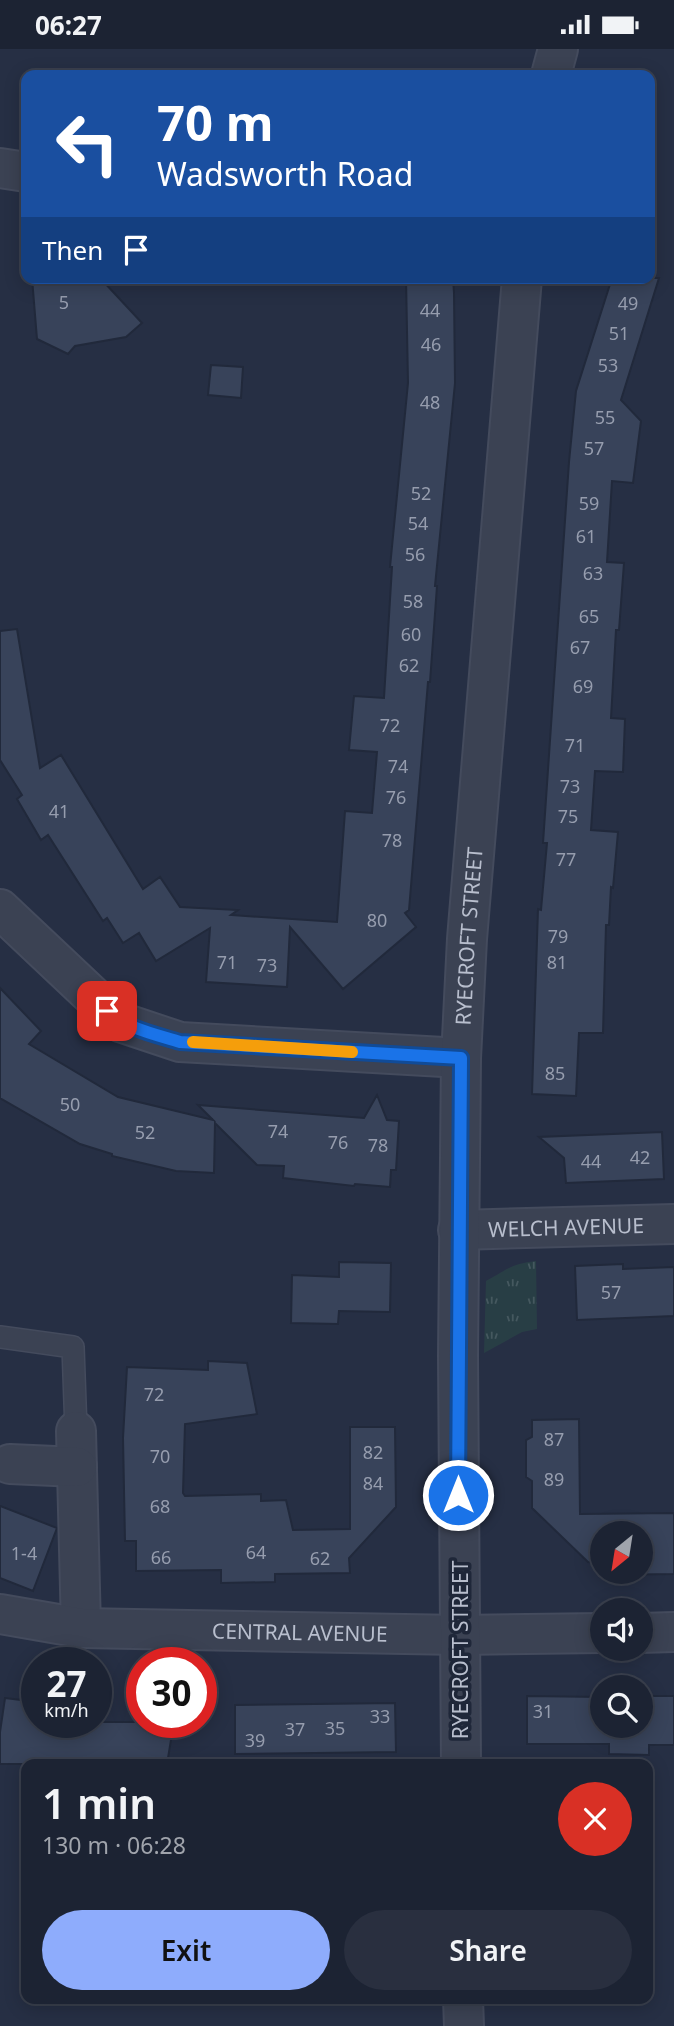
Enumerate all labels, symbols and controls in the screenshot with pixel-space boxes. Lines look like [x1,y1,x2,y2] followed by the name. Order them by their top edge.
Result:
[35,7,102,43] text: 06:27
[157,89,274,155] text: 70 m
[42,98,133,189] icon: left
[157,152,413,195] text: Wadsworth Road
[117,231,155,269] icon: arrive
[42,232,103,268] text: Then
[59,290,69,314] house number: 5
[618,291,638,315] house number: 49
[420,298,440,322] house number: 44
[609,321,629,345] house number: 51
[421,332,441,356] house number: 46
[598,353,618,377] house number: 53
[420,390,440,414] house number: 48
[595,405,615,429] house number: 55
[584,436,604,460] house number: 57
[411,481,431,505] house number: 52
[579,491,599,515] house number: 59
[408,511,428,535] house number: 54
[576,524,596,548] house number: 61
[405,542,425,566] house number: 56
[583,561,603,585] house number: 63
[403,589,423,613] house number: 58
[579,604,599,628] house number: 65
[401,622,421,646] house number: 60
[570,635,590,659] house number: 67
[399,653,419,677] house number: 62
[573,674,593,698] house number: 69
[380,713,400,737] house number: 72
[565,733,585,757] house number: 71
[388,754,408,778] house number: 74
[560,774,580,798] house number: 73
[386,785,406,809] house number: 76
[49,799,69,823] house number: 41
[558,804,578,828] house number: 75
[382,828,402,852] house number: 78
[449,846,489,1026] street label: RYECROFT STREET
[556,847,576,871] house number: 77
[367,908,387,932] house number: 80
[548,924,568,948] house number: 79
[217,950,237,974] house number: 71
[547,950,567,974] house number: 81
[257,953,277,977] house number: 73
[77,981,137,1041] pin
[88,992,126,1030] icon: arrive
[545,1061,565,1085] house number: 85
[60,1092,80,1116] house number: 50
[268,1119,288,1143] house number: 74
[135,1120,155,1144] house number: 52
[328,1130,348,1154] house number: 76
[368,1133,388,1157] house number: 78
[630,1145,650,1169] house number: 42
[581,1149,601,1173] house number: 44
[488,1211,644,1243] street label: WELCH AVENUE
[601,1280,621,1304] house number: 57
[144,1382,164,1406] house number: 72
[544,1427,564,1451] house number: 87
[363,1440,383,1464] house number: 82
[150,1444,170,1468] house number: 70
[421,1458,495,1532] position arrow
[544,1467,564,1491] house number: 89
[363,1471,383,1495] house number: 84
[150,1494,170,1518] house number: 68
[590,1521,653,1584] north arrow
[590,1521,653,1738] map controls
[246,1540,266,1564] house number: 64
[11,1541,37,1565] house number: 1-4
[151,1545,171,1569] house number: 66
[310,1546,330,1570] house number: 62
[446,1560,474,1739] street label: RYECROFT STREET
[590,1598,653,1661] button: sound
[212,1616,388,1648] street label: CENTRAL AVENUE
[126,1647,217,1738] speed limit sign: 30
[46,1660,87,1707] text: 27
[590,1675,653,1738] button: search
[44,1698,89,1722] text: km/h
[533,1699,553,1723] house number: 31
[370,1704,390,1728] house number: 33
[325,1716,345,1740] house number: 35
[285,1717,305,1741] house number: 37
[245,1728,265,1752] house number: 39
[42,1774,156,1831] text: 1 min
[558,1782,632,1856] button: close
[42,1829,186,1861] text: 130 m · 06:28
[42,1910,330,1990] button: Exit
[344,1910,632,1990] button: Share

